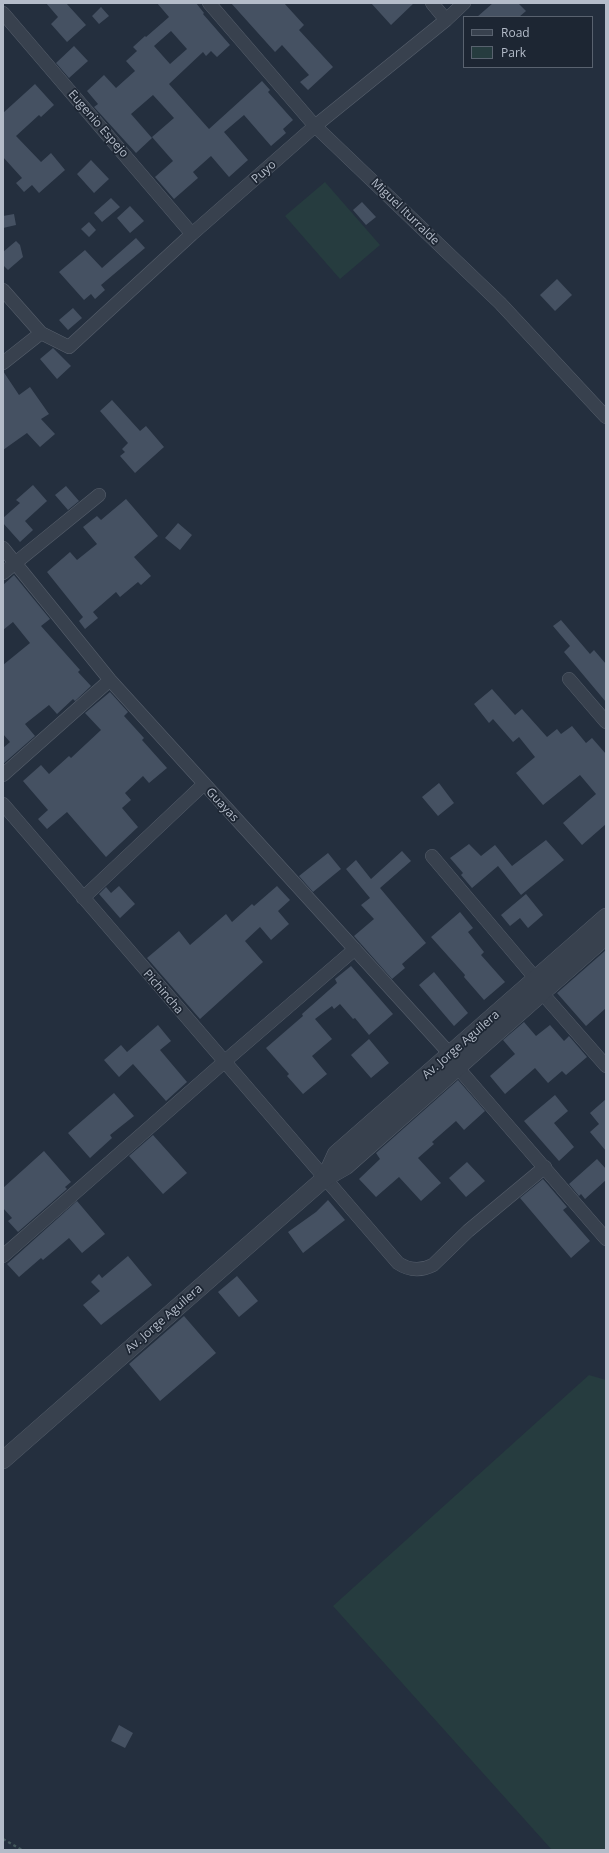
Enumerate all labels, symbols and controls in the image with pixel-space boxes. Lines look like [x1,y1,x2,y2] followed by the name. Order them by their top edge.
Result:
[463,16,593,68] legend
[501,24,530,41] text: Road
[501,44,526,61] text: Park
[65,87,131,161] street label: Eugenio Espejo
[249,157,279,187] street label: Puyo
[368,176,442,248] street label: Miguel Iturralde
[203,785,241,825] street label: Guayas
[140,967,186,1017] street label: Pichincha
[420,1008,502,1082] street label: Av. Jorge Aguilera
[123,1282,205,1356] street label: Av. Jorge Aguilera

